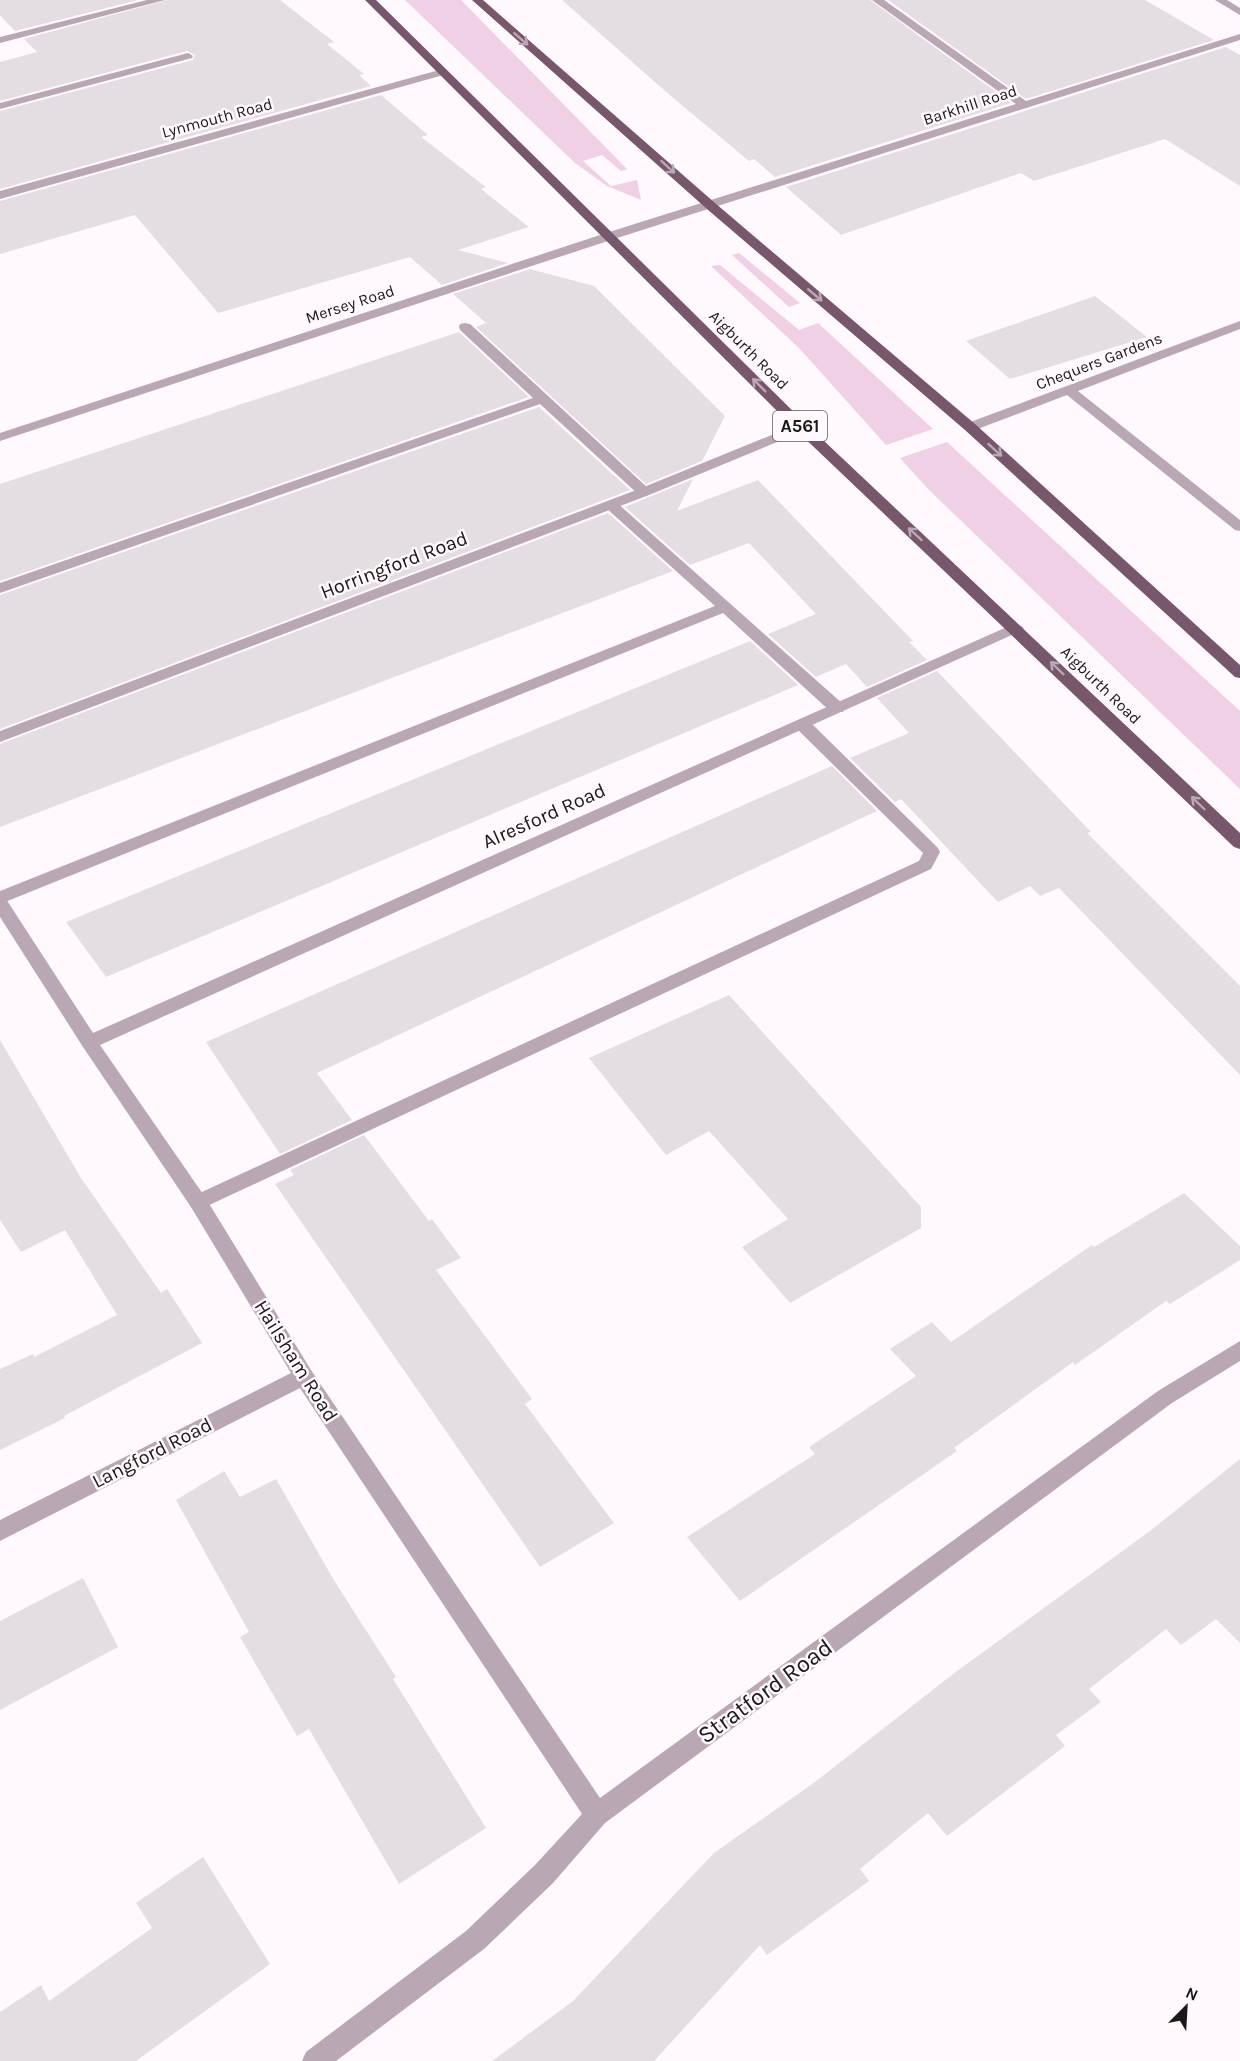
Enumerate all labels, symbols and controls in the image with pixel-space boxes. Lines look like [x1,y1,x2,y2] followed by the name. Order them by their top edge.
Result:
[513,32,528,46] one-way arrow
[921,81,1019,129] street label: Barkhill Road
[160,94,274,142] street label: Lynmouth Road
[660,160,675,174] one-way arrow
[303,281,397,327] street label: Mersey Road
[807,288,823,301] one-way arrow
[705,306,793,394] street label: Aigburth Road
[1033,328,1165,394] street label: Chequers Gardens
[751,377,766,392] one-way arrow
[773,411,827,441] road number: A561
[987,443,1002,457] one-way arrow
[317,526,471,604] street label: Horringford Road
[908,527,923,541] one-way arrow
[1057,642,1145,728] street label: Aigburth Road
[1049,661,1064,675] one-way arrow
[479,779,609,853] street label: Alresford Road
[1190,795,1205,810] one-way arrow
[249,1296,343,1426] street label: Hailsham Road
[88,1413,216,1493] street label: Langford Road
[692,1633,838,1749] street label: Stratford Road
[1156,1977,1216,2037] north arrow
[1183,1983,1201,2005] text: N

